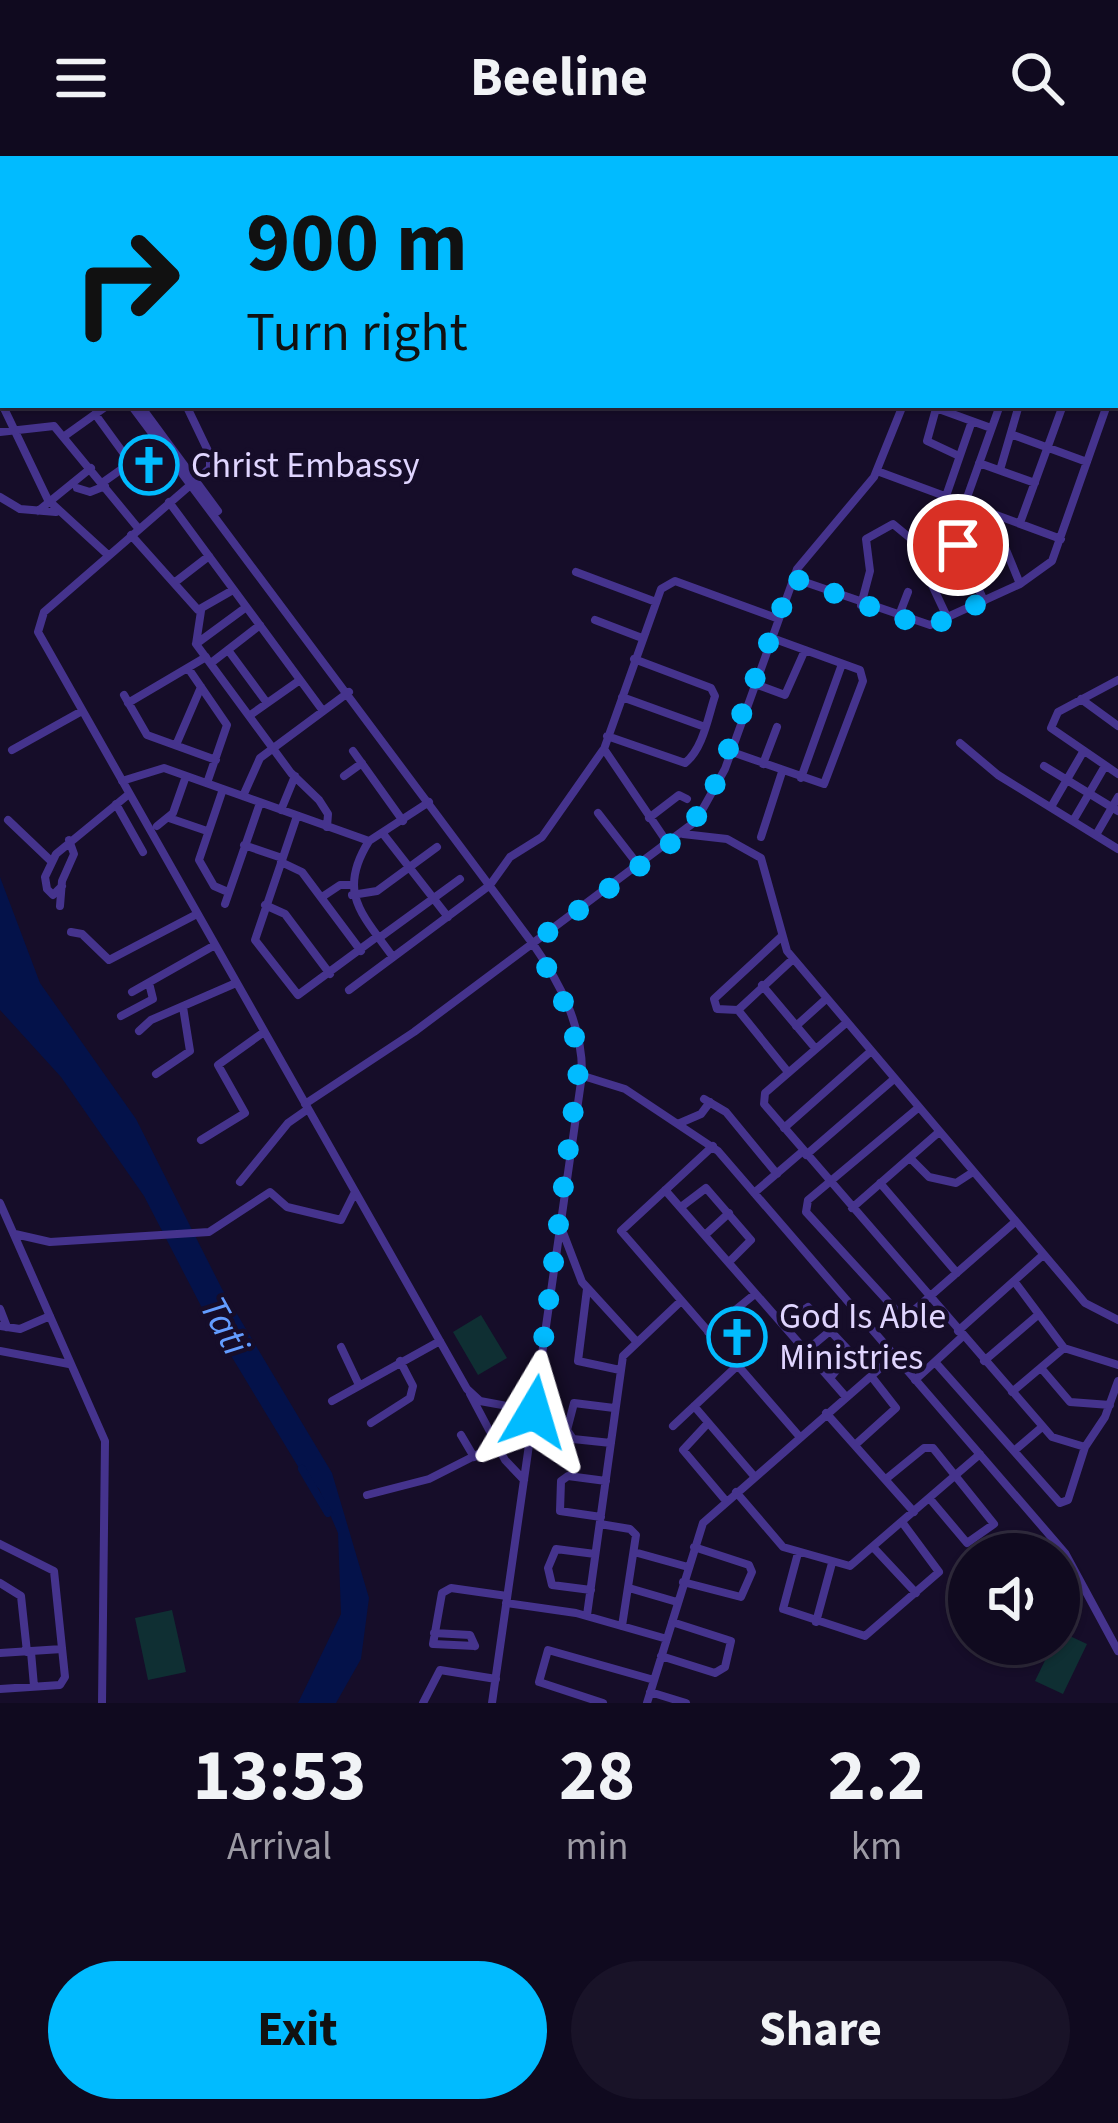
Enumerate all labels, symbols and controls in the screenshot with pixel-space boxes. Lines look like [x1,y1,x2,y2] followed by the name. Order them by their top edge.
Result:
[470,40,648,117] text: Beeline
[48,45,114,111] icon: menu
[1004,45,1070,111] icon: search
[246,184,468,304] text: 900 m
[48,204,204,360] icon: right
[246,295,468,372] text: Turn right
[118,434,180,496] church icon: Christ Embassy
[191,440,420,491] place label: Christ Embassy
[907,494,1009,596] pin
[925,512,991,578] icon: arrive
[185,1286,263,1366] water label: Tati
[779,1291,946,1383] place label: God Is Able Ministries
[706,1306,768,1368] church icon: God Is Able Ministries
[471,1349,597,1475] position arrow
[948,1533,1080,1665] map controls
[948,1533,1080,1665] button: sound
[193,1725,366,1828] text: 13:53
[559,1725,635,1828] text: 28
[828,1725,925,1828] text: 2.2
[227,1819,332,1875] text: Arrival
[565,1819,629,1875] text: min
[851,1819,902,1875] text: km
[48,1961,547,2099] button: Exit
[571,1961,1070,2099] button: Share

